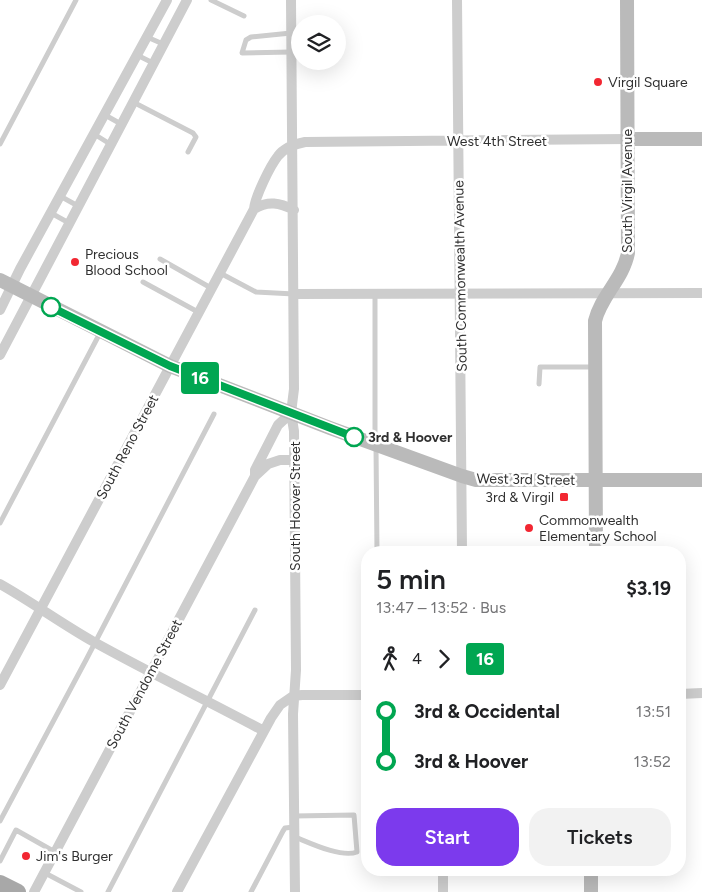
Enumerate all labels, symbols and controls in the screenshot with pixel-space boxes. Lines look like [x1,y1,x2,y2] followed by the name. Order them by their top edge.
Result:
[291,15,346,70] map controls
[291,15,346,70] button: layers
[608,74,688,91] place label: Virgil Square
[592,76,604,88] marker: Virgil Square
[619,129,636,253] street label: South Virgil Avenue
[447,133,547,150] street label: West 4th Street
[450,180,471,372] street label: South Commonwealth Avenue
[85,246,168,279] place label: Precious Blood School
[69,256,81,268] marker: Precious Blood School
[41,297,61,317] unlabelled marker
[178,362,222,394] line badge: 16
[191,367,209,389] text: 16
[93,392,162,502] street label: South Reno Street
[344,427,364,447] marker: 3rd & Hoover
[368,429,453,446] place label: 3rd & Hoover
[287,441,304,571] street label: South Hoover Street
[476,470,576,489] street label: West 3rd Street
[485,489,554,506] place label: 3rd & Virgil
[558,491,570,503] marker: 3rd & Virgil
[539,512,657,545] place label: Commonwealth Elementary School
[523,522,535,534] marker: Commonwealth Elementary School
[376,562,446,596] text: 5 min
[626,577,671,600] text: $3.19
[376,598,506,617] text: 13:47 – 13:52 · Bus
[103,617,186,752] street label: South Vendome Street
[376,645,404,673] icon: walk
[430,645,458,673] icon: forward
[476,648,494,670] text: 16
[412,649,422,668] text: 4
[414,700,560,723] text: 3rd & Occidental
[636,702,671,721] text: 13:51
[414,750,528,773] text: 3rd & Hoover
[633,752,671,771] text: 13:52
[376,808,519,866] button: Start
[529,808,671,866] button: Tickets
[36,848,113,865] place label: Jim's Burger
[20,850,32,862] marker: Jim's Burger

